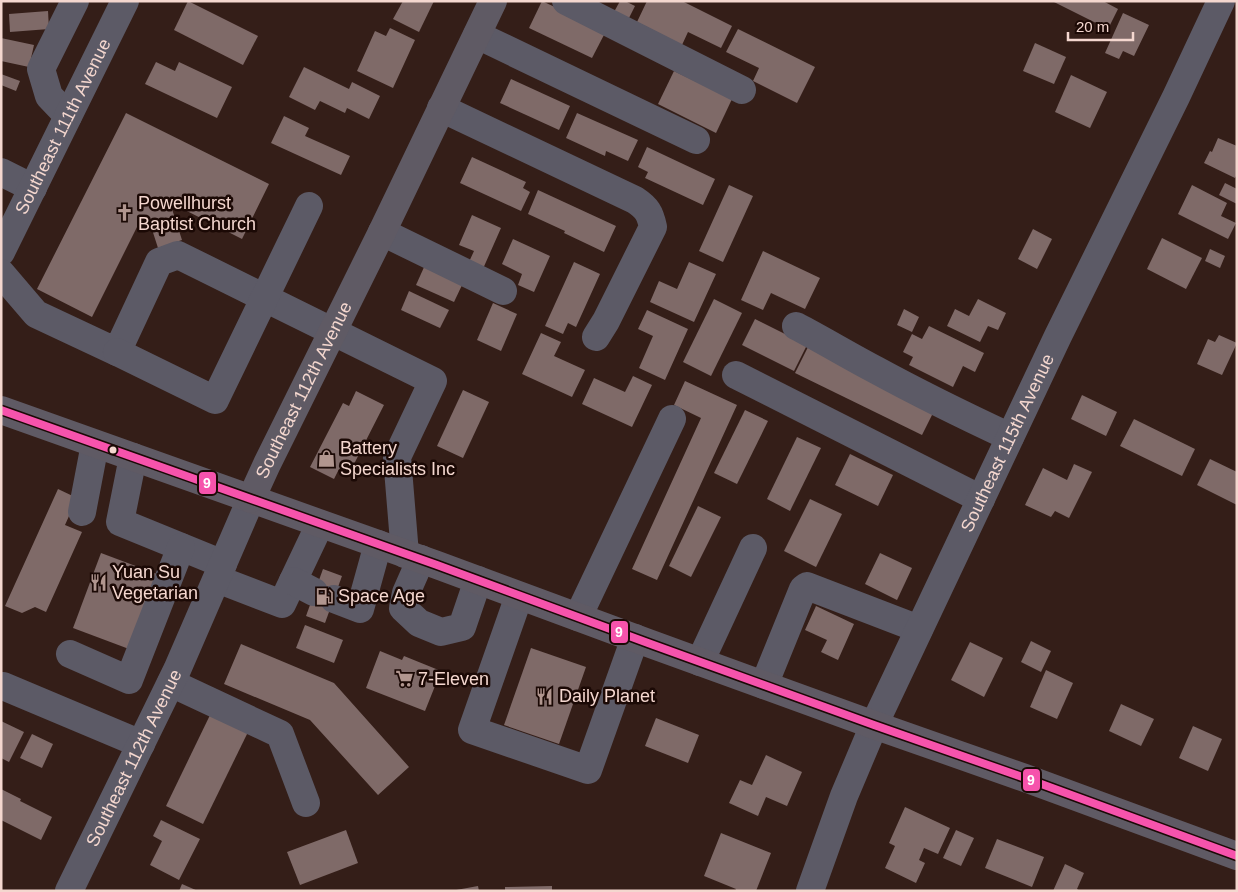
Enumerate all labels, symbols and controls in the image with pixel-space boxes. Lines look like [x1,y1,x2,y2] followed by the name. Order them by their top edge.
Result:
[1068,10,1133,42] scale bar
[1076,18,1109,35] text: 20 m
[11,35,115,218] street label: Southeast 111th Avenue
[138,193,256,234] place label: Powellhurst Baptist Church
[114,203,134,223] church icon: Powellhurst Baptist Church
[252,298,356,482] street label: Southeast 112th Avenue
[957,351,1058,535] street label: Southeast 115th Avenue
[340,438,455,479] place label: Battery Specialists Inc
[108,445,118,455] unlabelled marker
[316,448,336,468] shop icon: Battery Specialists Inc
[198,471,217,495] line badge: 9
[203,475,211,491] text: 9
[112,562,198,603] place label: Yuan Su Vegetarian
[88,572,108,592] restaurant icon: Yuan Su Vegetarian
[314,586,334,606] fuel station icon: Space Age
[338,586,425,606] place label: Space Age
[610,620,629,644] line badge: 9
[615,624,623,640] text: 9
[82,666,186,850] street label: Southeast 112th Avenue
[394,669,414,689] supermarket icon: 7-Eleven
[418,669,489,689] place label: 7-Eleven
[535,686,555,706] restaurant icon: Daily Planet
[559,686,655,706] place label: Daily Planet
[1022,768,1041,792] line badge: 9
[1027,772,1035,788] text: 9

